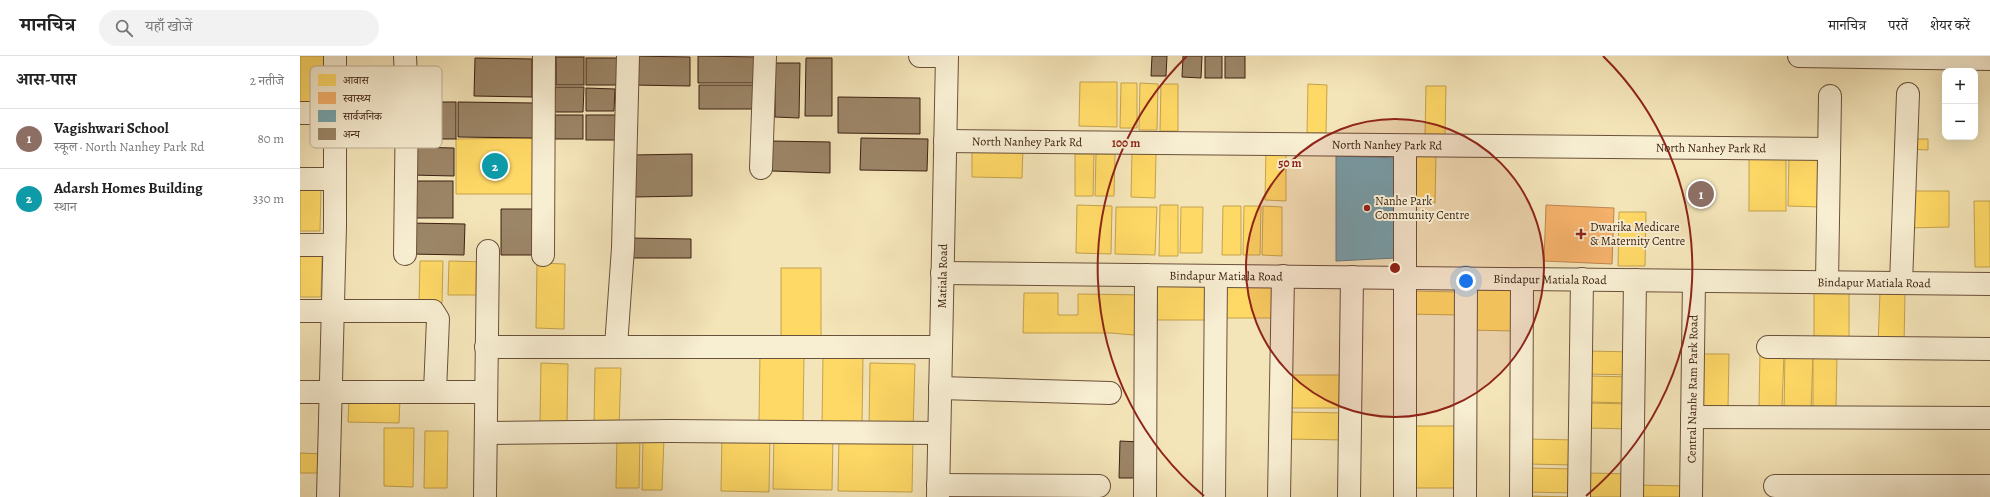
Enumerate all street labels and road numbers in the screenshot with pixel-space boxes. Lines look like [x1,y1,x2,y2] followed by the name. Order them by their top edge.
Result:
[972,133,1083,150] street label: North Nanhey Park Rd
[1332,137,1443,154] street label: North Nanhey Park Rd
[1656,139,1767,156] street label: North Nanhey Park Rd
[934,243,951,308] street label: Matiala Road
[1169,267,1283,285] street label: Bindapur Matiala Road
[1493,271,1607,288] street label: Bindapur Matiala Road
[1817,274,1931,291] street label: Bindapur Matiala Road
[1683,314,1702,463] street label: Central Nanhe Ram Park Road

